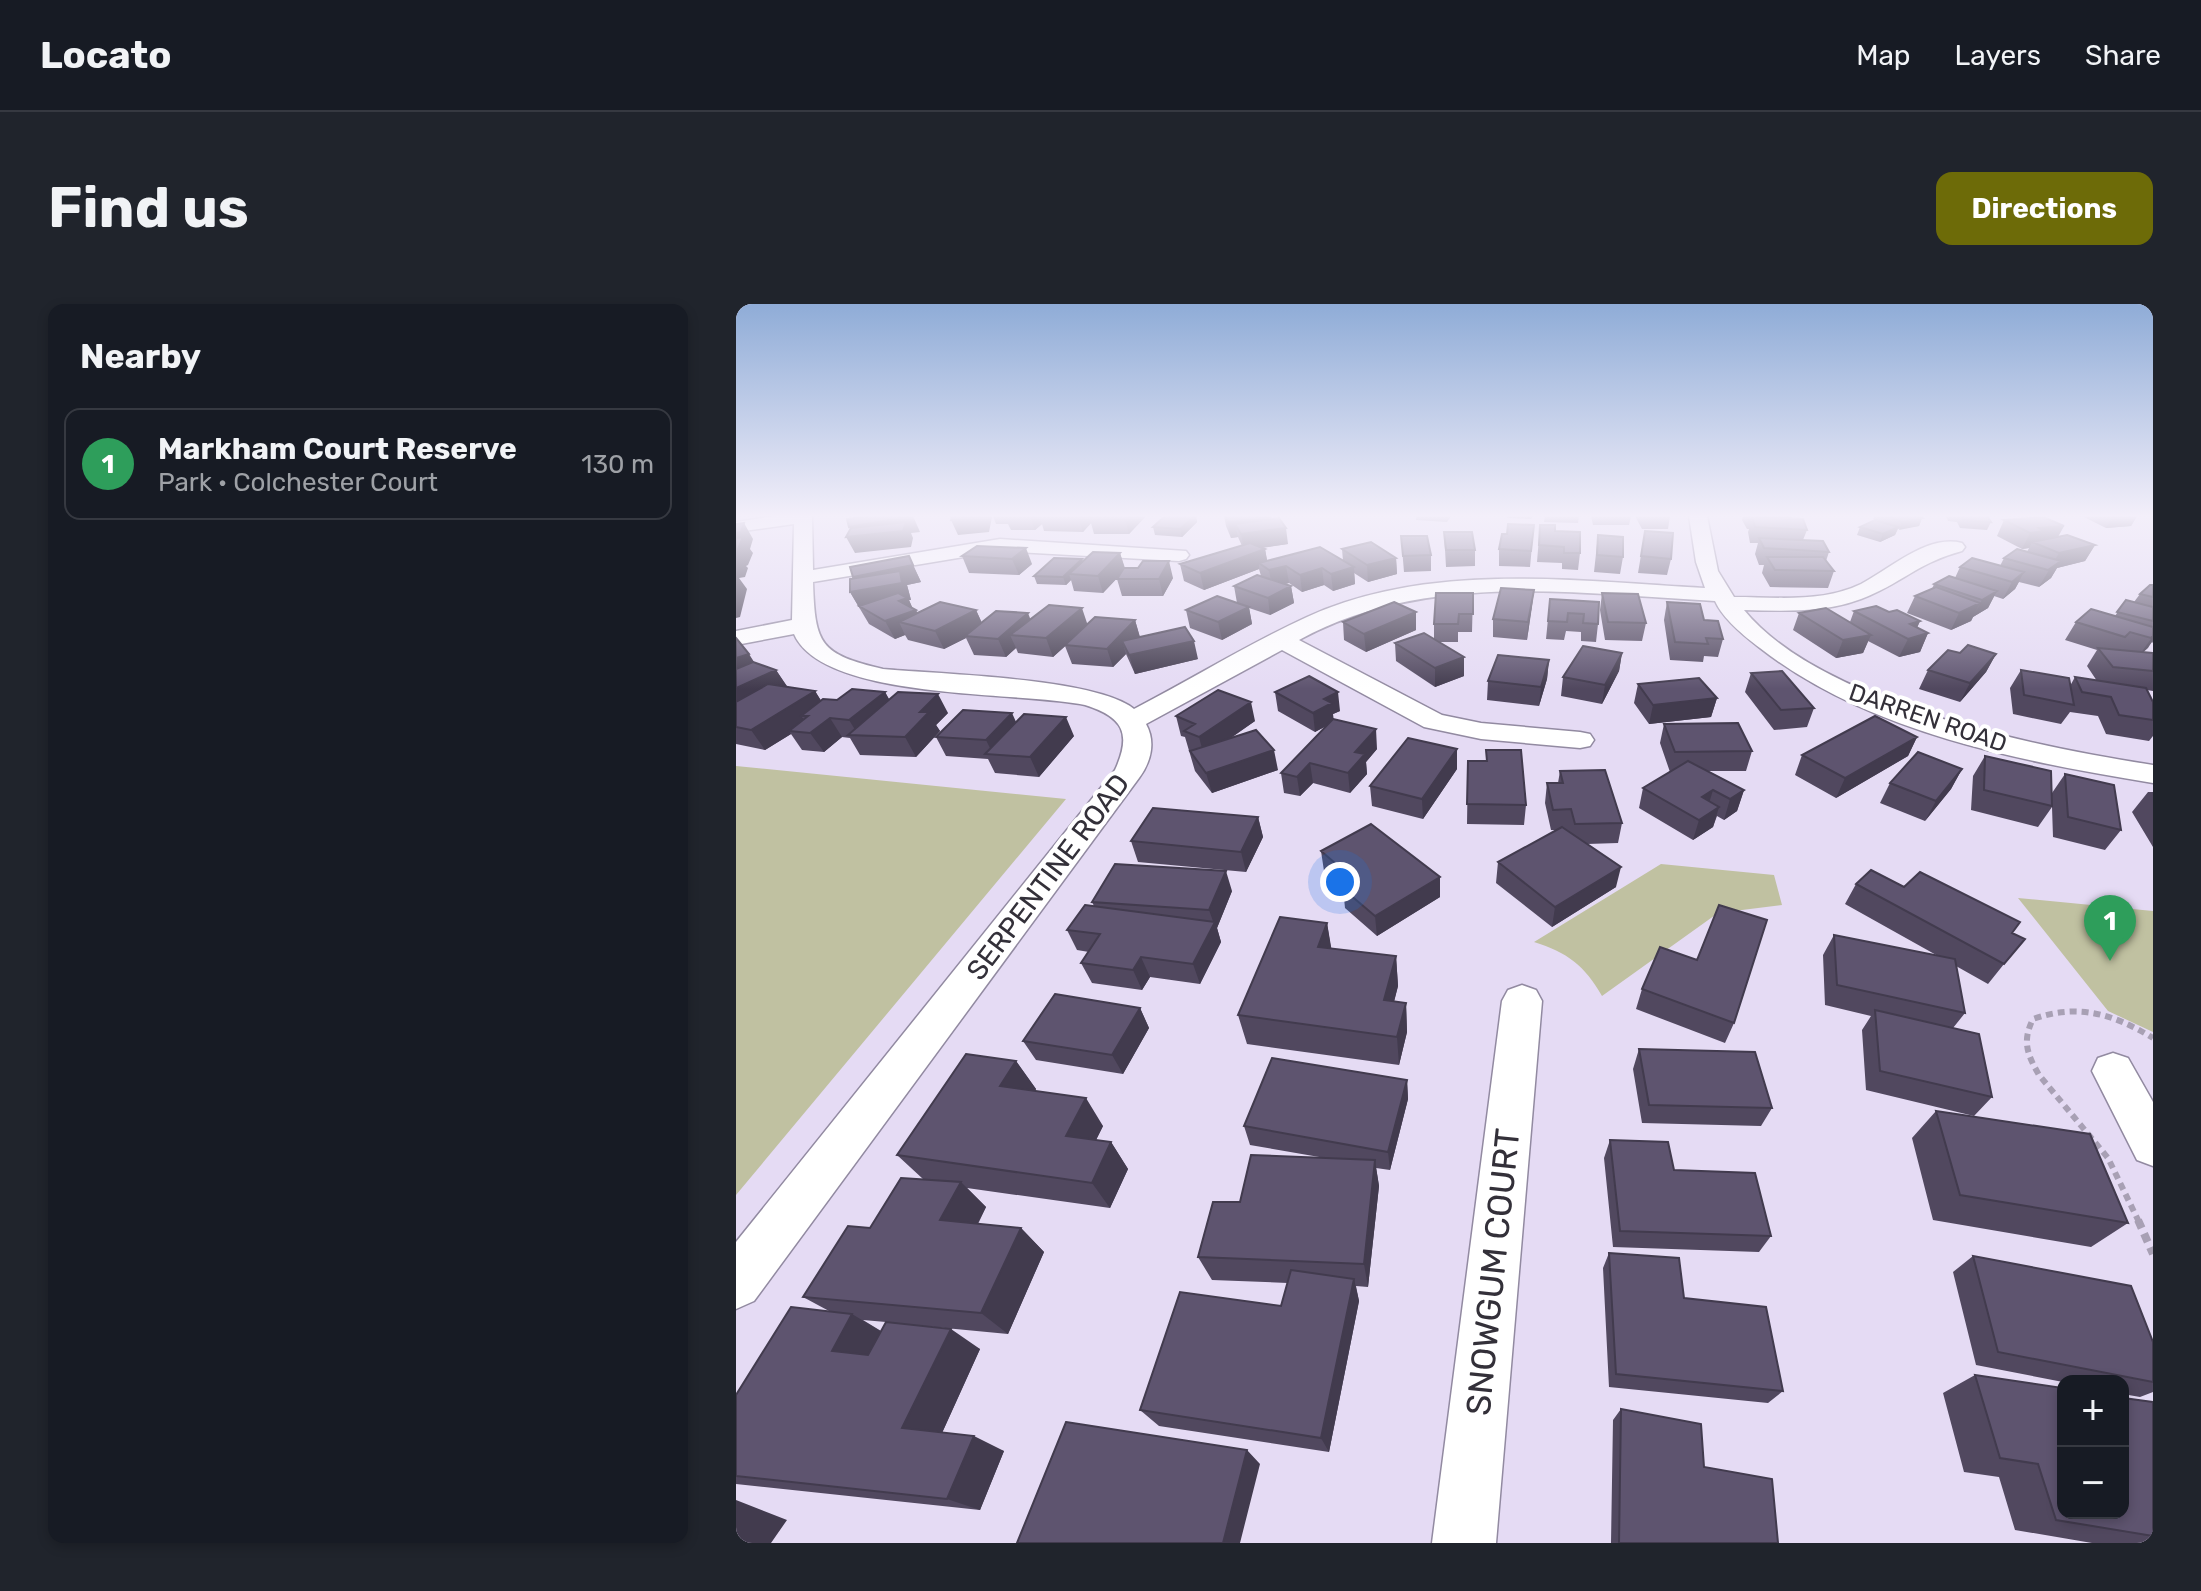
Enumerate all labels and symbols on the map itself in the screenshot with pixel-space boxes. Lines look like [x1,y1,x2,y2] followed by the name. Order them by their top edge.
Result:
[1845,678,2011,758] street label: DARREN ROAD
[960,768,1136,986] street label: SERPENTINE ROAD
[1320,862,1360,902] your location
[2084,895,2136,961] pin: 1
[1458,1127,1528,1417] street label: SNOWGUM COURT

